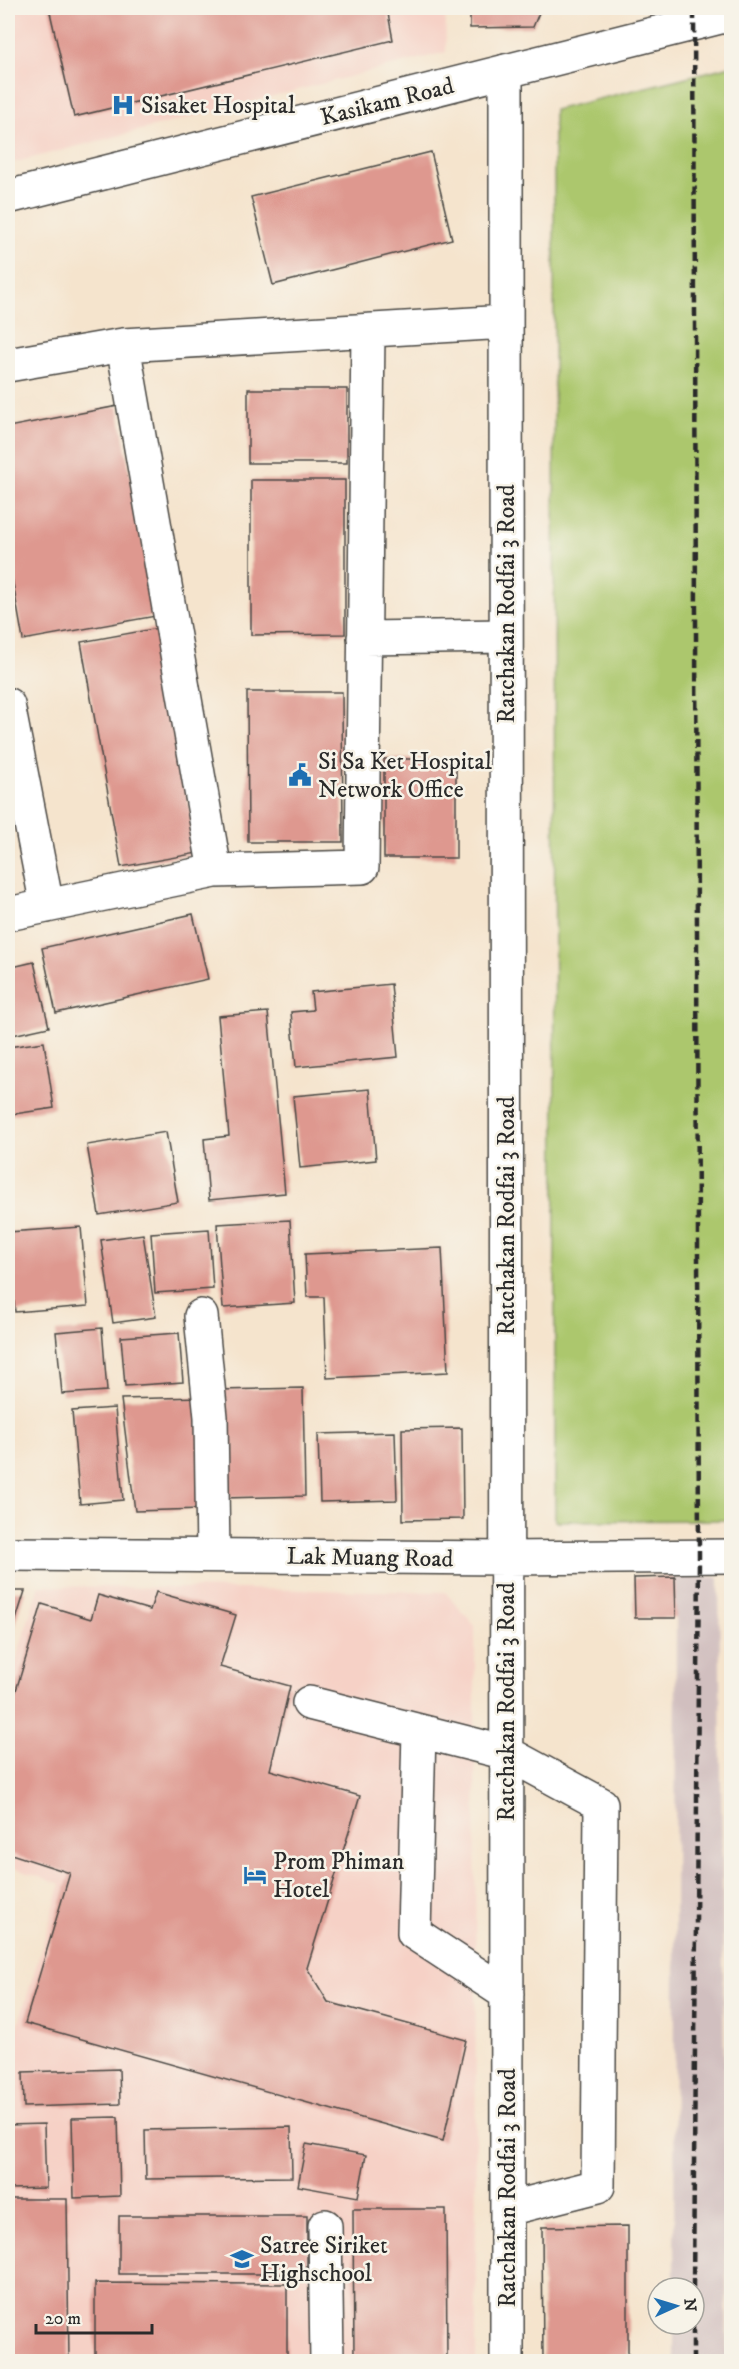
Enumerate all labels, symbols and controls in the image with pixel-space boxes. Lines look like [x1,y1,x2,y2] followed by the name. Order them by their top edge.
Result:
[318,71,457,133] street label: Kasikam Road
[141,91,296,121] place label: Sisaket Hospital
[110,92,136,118] hospital icon: Sisaket Hospital
[492,484,522,724] street label: Ratchakan Rodfai 3 Road
[318,747,493,805] place label: Si Sa Ket Hospital Network Office
[287,762,313,788] public building icon: Si Sa Ket Hospital Network Office
[492,1096,522,1336] street label: Ratchakan Rodfai 3 Road
[286,1542,454,1574] street label: Lak Muang Road
[492,1582,522,1822] street label: Ratchakan Rodfai 3 Road
[273,1847,405,1905] place label: Prom Phiman Hotel
[242,1862,268,1888] hotel icon: Prom Phiman Hotel
[493,2068,523,2308] street label: Ratchakan Rodfai 3 Road
[260,2231,388,2289] place label: Satree Siriket Highschool
[229,2246,255,2272] school or university icon: Satree Siriket Highschool
[646,2276,706,2336] north arrow
[36,2297,152,2335] scale bar
[680,2298,700,2312] text: N
[45,2308,81,2330] text: 20 m

